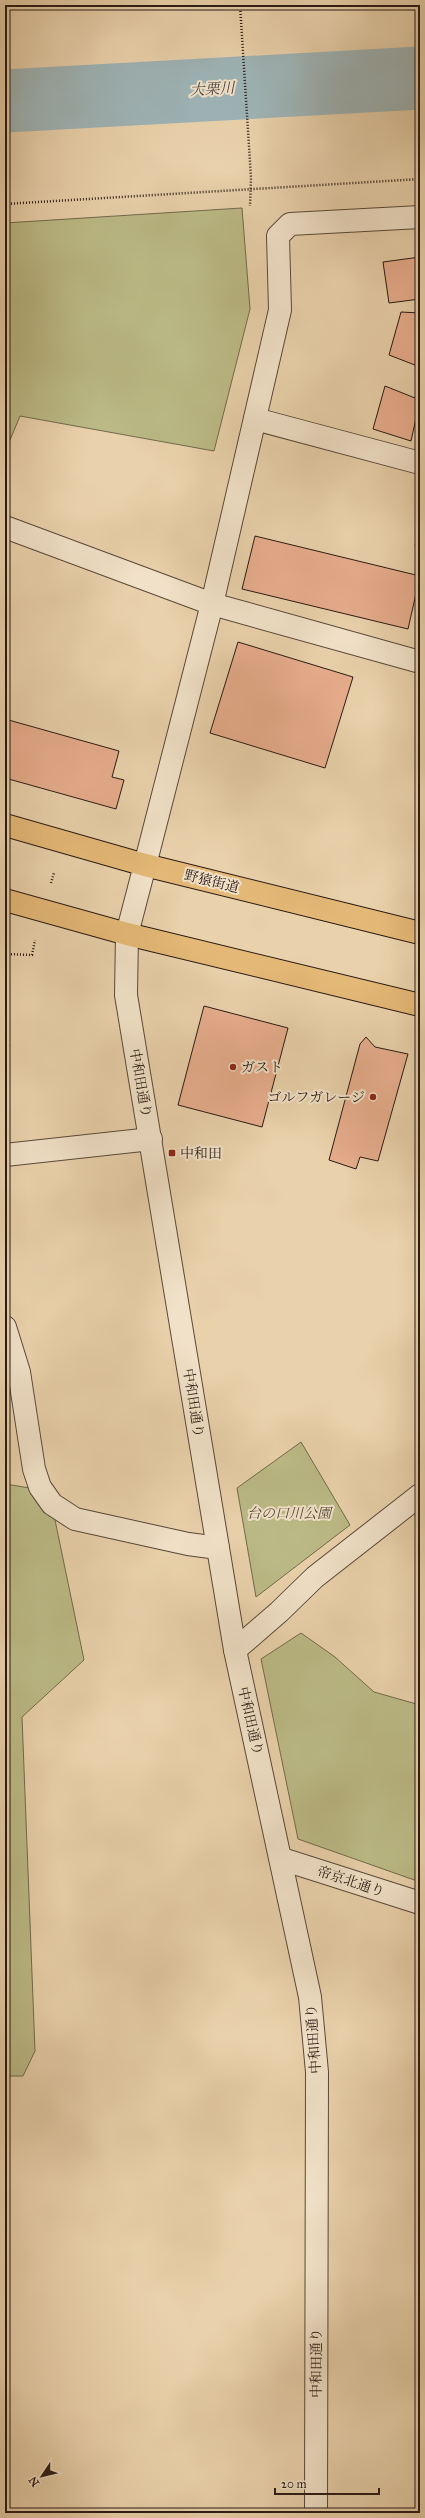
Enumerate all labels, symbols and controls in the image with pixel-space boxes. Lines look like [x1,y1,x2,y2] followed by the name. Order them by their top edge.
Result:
[189,79,237,99] water label: 大栗川
[183,866,241,897] street label: 野猿街道
[126,1047,155,1119] street label: 中和田通り
[241,1059,283,1076] place label: ガスト
[228,1062,238,1072] marker: ガスト
[267,1089,365,1106] place label: ゴルフガレージ
[368,1092,378,1102] marker: ゴルフガレージ
[180,1145,222,1162] place label: 中和田
[167,1148,177,1158] marker: 中和田
[180,1367,207,1439] street label: 中和田通り
[247,1505,333,1522] park label: 台の口川公園
[234,1685,267,1757] street label: 中和田通り
[315,1863,387,1900] street label: 帝京北通り
[303,2003,324,2074] street label: 中和田通り
[308,2328,325,2398] street label: 中和田通り
[22,2456,62,2496] north arrow
[275,2470,379,2496] scale bar
[26,2473,42,2489] text: N
[281,2477,307,2491] text: 20 m

